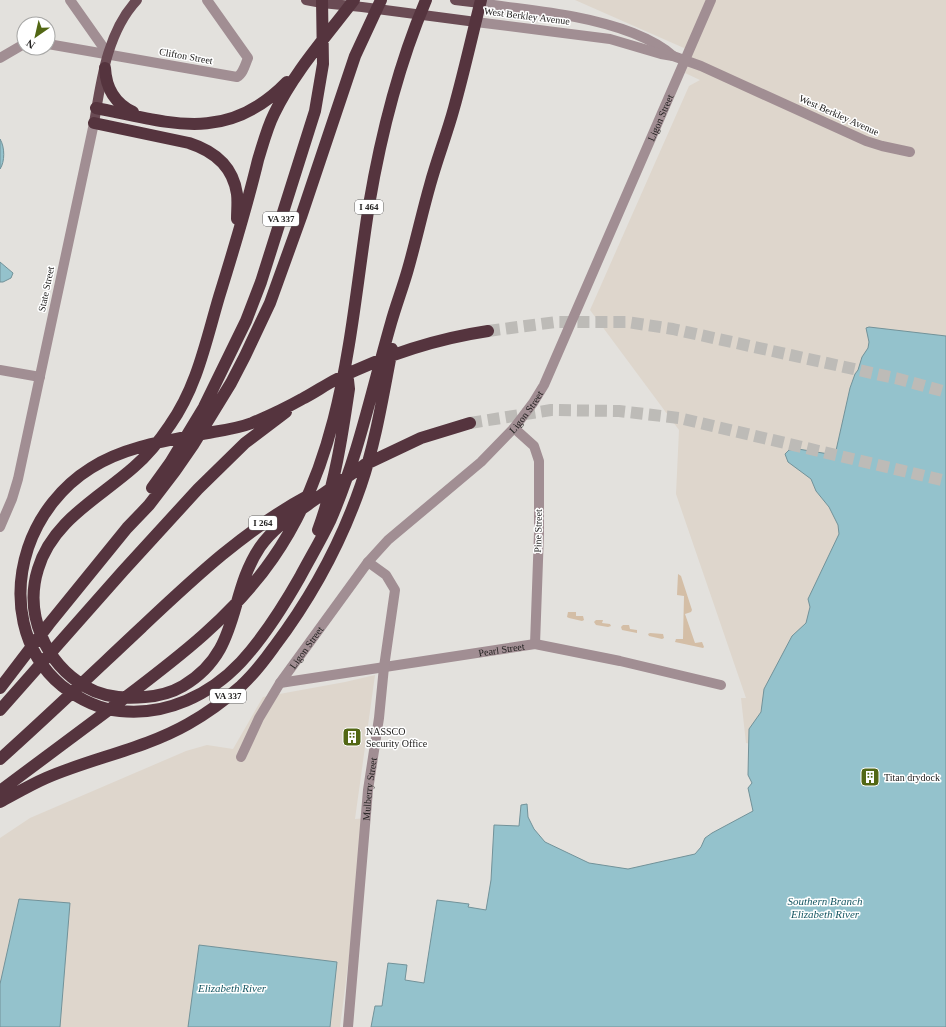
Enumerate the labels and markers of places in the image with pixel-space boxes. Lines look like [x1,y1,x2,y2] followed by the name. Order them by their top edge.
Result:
[341,726,363,748] building icon: NASSCO Security Office
[366,726,428,749] place label: NASSCO Security Office
[859,766,881,788] building icon: Titan drydock
[884,772,940,783] place label: Titan drydock

